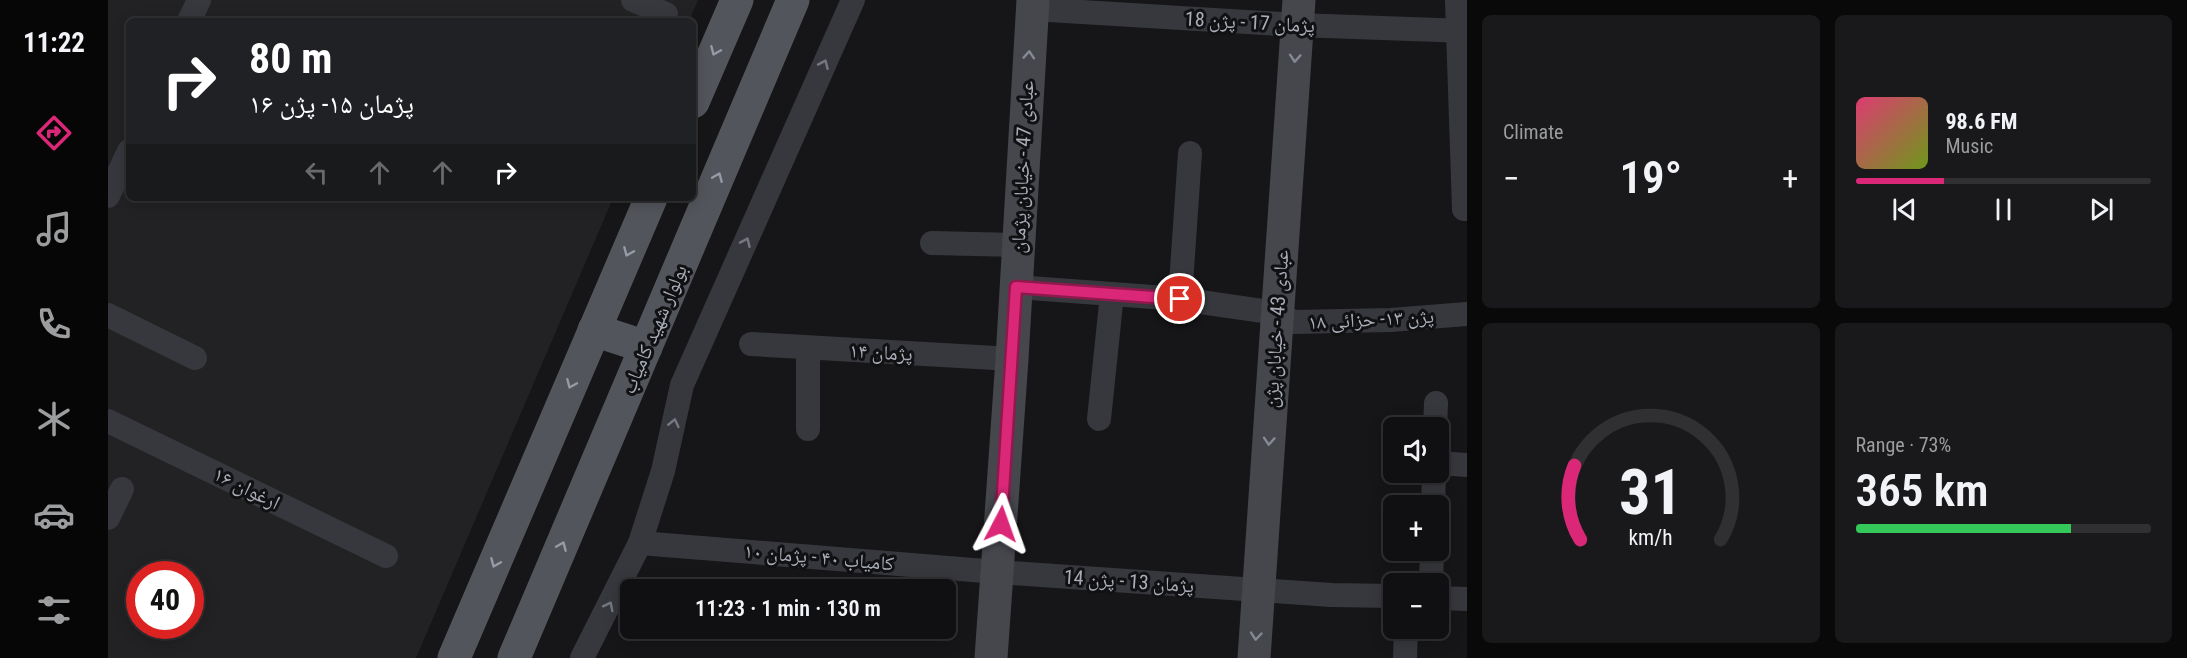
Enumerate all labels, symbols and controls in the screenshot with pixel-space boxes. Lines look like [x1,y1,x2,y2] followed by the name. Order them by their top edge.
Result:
[1184,7,1316,38] street label: پژمان 17 - پژن 18
[23,27,85,59] text: 11:22
[249,34,332,83] text: 80 m
[150,42,228,120] icon: right
[710,45,722,56] one-way arrow
[1023,50,1036,59] one-way arrow
[1289,54,1302,63] one-way arrow
[817,59,829,70] one-way arrow
[1005,80,1039,254] street label: عبادی 47 - خیابان پژمان
[249,88,414,120] text: پژمان ۱۵- پژن ۱۶
[1946,109,2017,134] text: 98.6 FM
[33,112,75,154] icon: directions
[1503,120,1563,144] text: Climate
[1946,134,1993,158] text: Music
[1619,151,1682,204] text: 19°
[300,156,333,189] icon: left
[363,156,396,189] icon: ahead
[426,156,459,189] icon: ahead
[489,156,522,189] icon: right
[1503,159,1520,198] text: −
[1782,159,1798,198] text: +
[711,173,723,184] one-way arrow
[1888,193,1921,226] icon: previous
[1987,193,2020,226] icon: pause
[2085,193,2118,226] icon: next
[33,208,75,250] icon: music
[738,238,750,249] one-way arrow
[623,245,635,256] one-way arrow
[1258,249,1294,409] street label: عبادی 43 - خیابان پژن
[616,261,692,397] street label: بولوار شهید کامیاب
[1154,273,1205,324] pin
[1163,282,1196,315] icon: arrive
[33,303,75,345] icon: phone
[1307,304,1435,334] street label: پژن ۱۳- حزائی ۱۸
[849,338,913,366] street label: پژمان ۱۴
[566,377,578,388] one-way arrow
[33,398,75,440] icon: climate
[1383,417,1449,639] map controls
[1383,417,1449,483] button: sound
[666,418,679,428] one-way arrow
[1856,433,1951,457] text: Range · 73%
[1263,437,1276,446] one-way arrow
[1619,456,1682,529] text: 31
[210,462,284,514] street label: ارغوان ۱۶
[1856,464,1989,517] text: 365 km
[969,492,1033,556] position arrow
[33,494,75,536] icon: car
[1383,495,1449,561] button: +
[1629,525,1673,550] text: km/h
[743,538,895,576] street label: کامیاب ۴۰ - پژمان ۱۰
[555,541,567,552] one-way arrow
[490,557,502,568] one-way arrow
[126,561,204,639] speed limit sign: 40
[1063,564,1195,598] street label: پژمان 13 - پژن 14
[1383,573,1449,639] button: −
[33,589,75,631] icon: filters
[695,596,881,621] text: 11:23 · 1 min · 130 m
[601,601,613,612] one-way arrow
[1250,631,1263,641] one-way arrow

